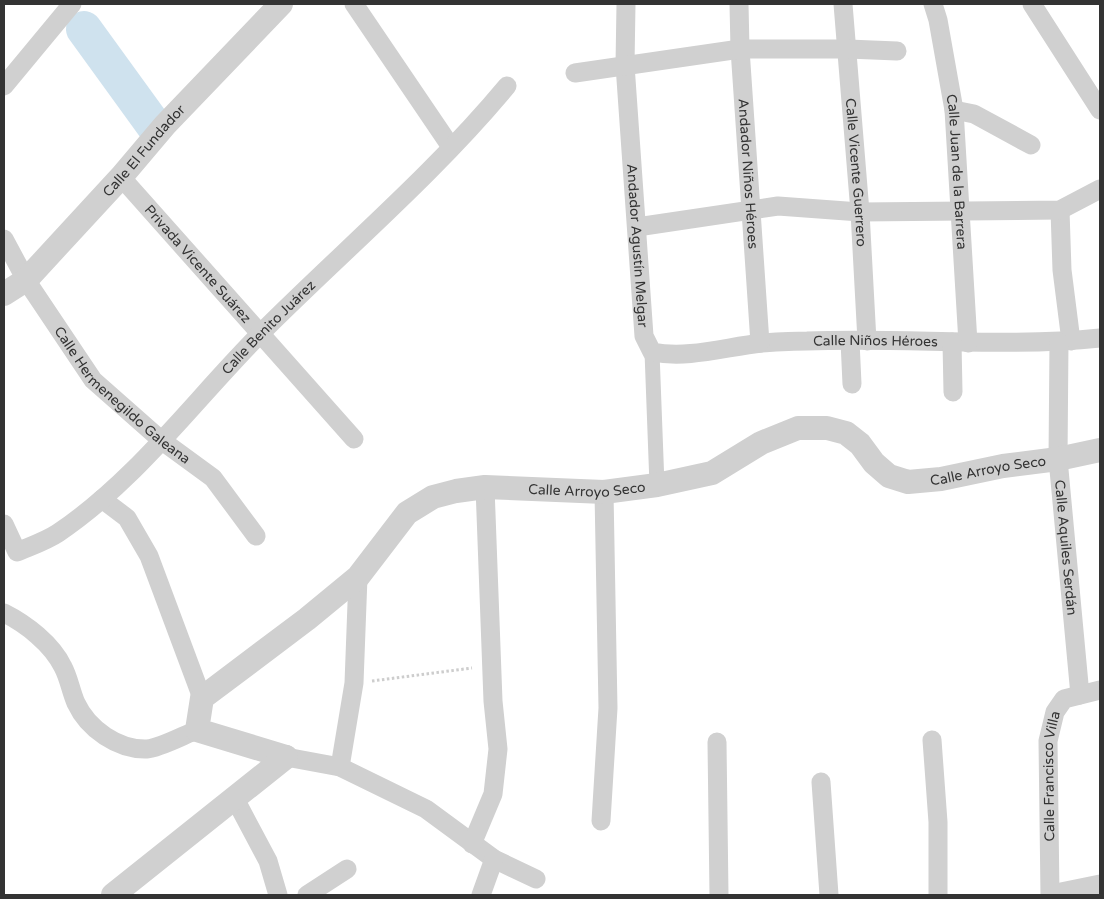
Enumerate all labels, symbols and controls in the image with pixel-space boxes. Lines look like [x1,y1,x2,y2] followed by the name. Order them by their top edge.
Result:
[942,93,970,250] street label: Calle Juan de la Barrera
[734,98,762,250] street label: Andador Niños Héroes
[842,98,870,247] street label: Calle Vicente Guerrero
[99,101,189,200] street label: Calle El Fundador
[623,163,651,329] street label: Andador Agustín Melgar
[141,201,255,327] street label: Privada Vicente Suárez
[218,277,319,378] street label: Calle Benito Juárez
[50,323,194,468] street label: Calle Hermenegildo Galeana
[813,332,938,350] street label: Calle Niños Héroes
[929,453,1047,489] street label: Calle Arroyo Seco
[528,479,646,501] street label: Calle Arroyo Seco
[1051,479,1081,616] street label: Calle Aquiles Serdán
[1040,709,1064,842] street label: Calle Francisco Villa

